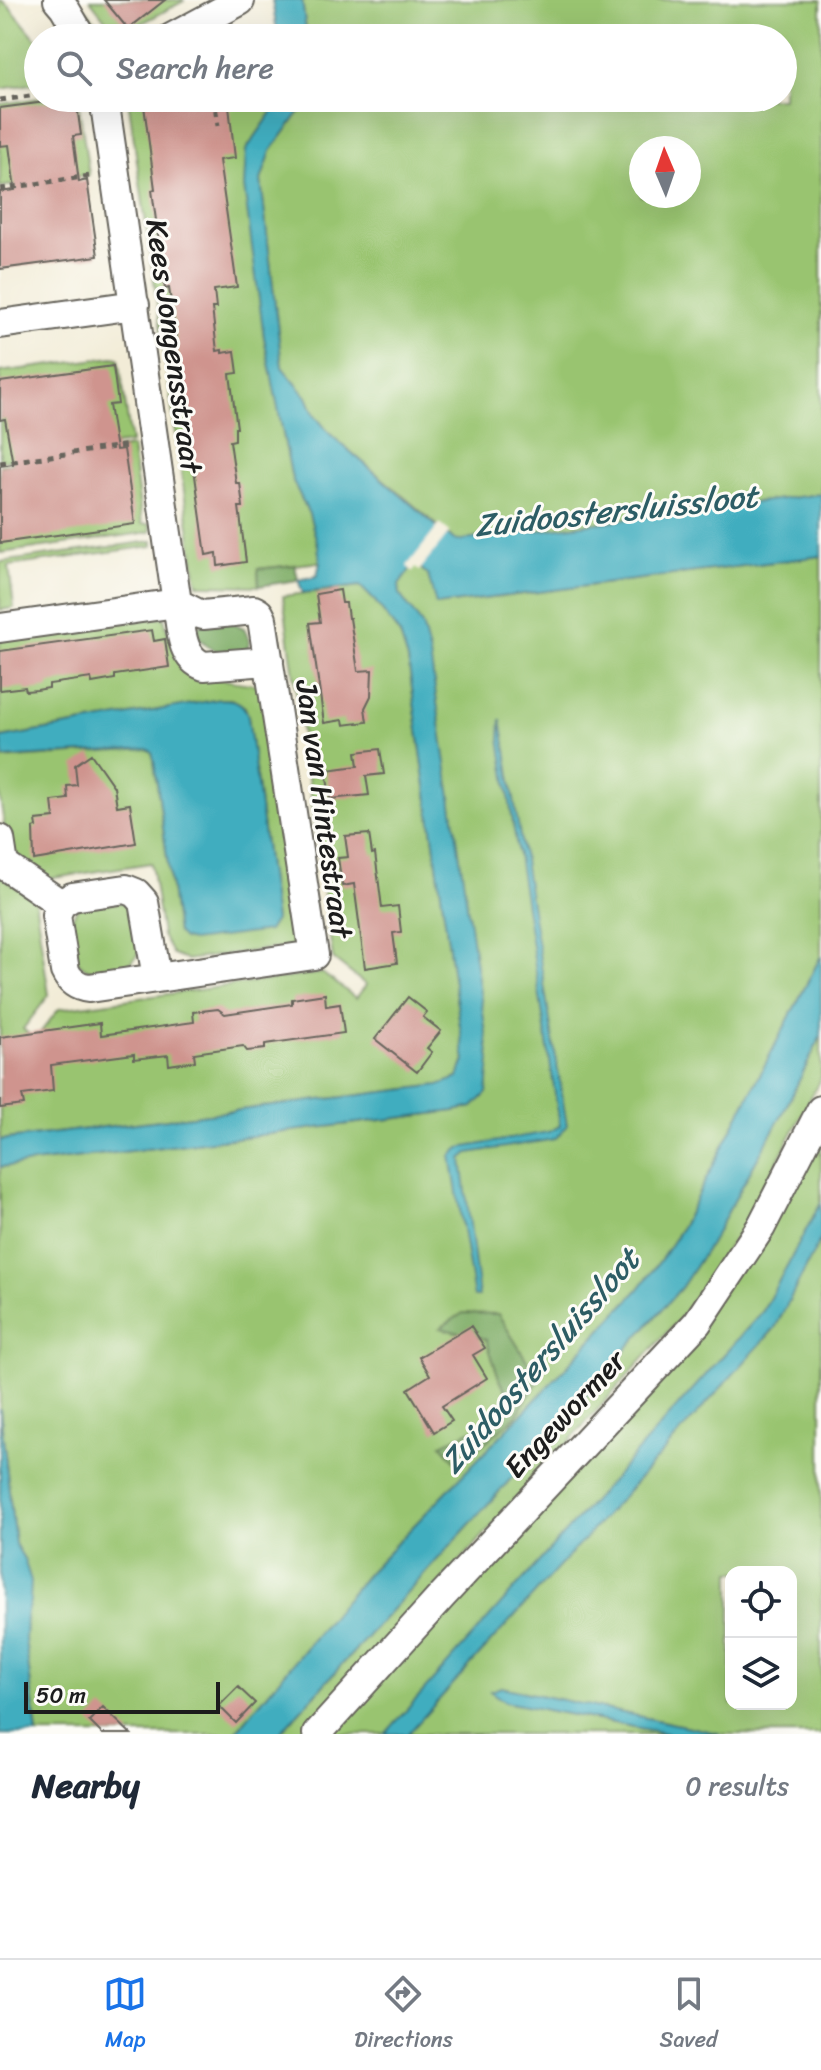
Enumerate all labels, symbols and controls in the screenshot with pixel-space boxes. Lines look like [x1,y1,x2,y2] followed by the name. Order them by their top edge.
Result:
[24,24,797,112] search box
[116,41,274,95] text: Search here
[52,46,96,90] icon: search
[629,136,701,208] north arrow
[129,215,219,479] street label: Kees Jongensstraat
[472,467,764,554] water label: Zuidoostersluissloot
[279,675,369,944] street label: Jan van Hintestraat
[425,1232,657,1487] water label: Zuidoostersluissloot
[490,1335,641,1491] street label: Engewormer
[725,1566,797,1710] map controls
[725,1566,797,1638] button: locate
[725,1638,797,1710] button: layers
[36,1676,86,1715] text: 50 m
[24,1678,220,1714] scale bar
[32,1756,140,1816] text: Nearby
[685,1763,789,1809] text: 0 results
[103,1972,147,2059] tab: Map
[354,1972,453,2059] tab: Directions
[660,1972,718,2059] tab: Saved

